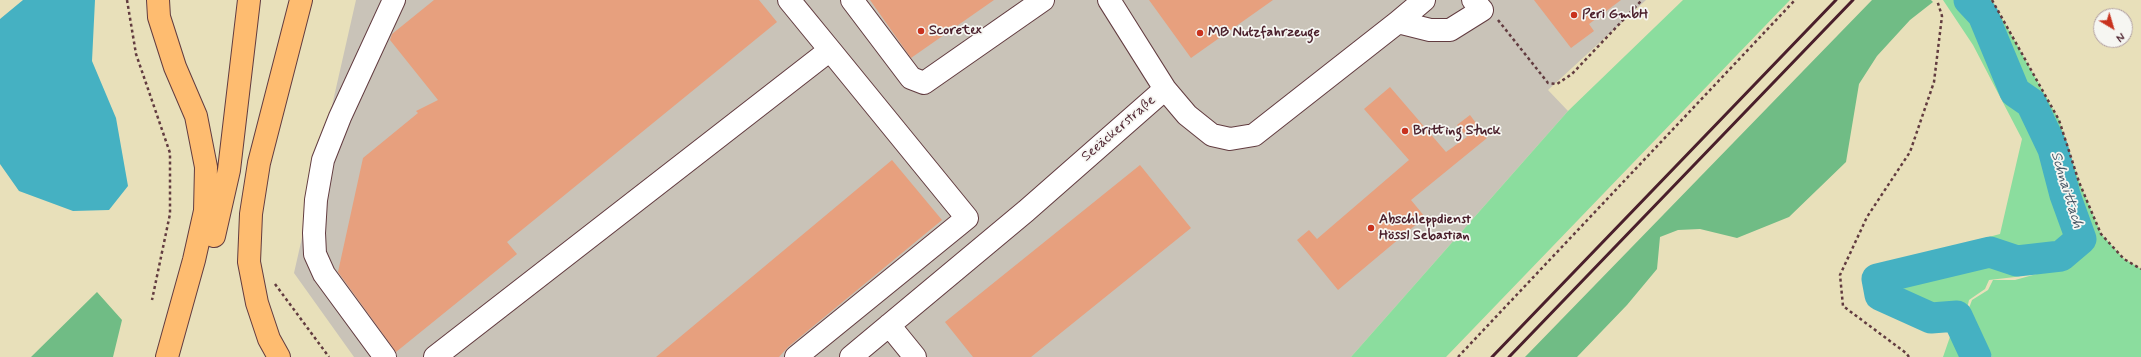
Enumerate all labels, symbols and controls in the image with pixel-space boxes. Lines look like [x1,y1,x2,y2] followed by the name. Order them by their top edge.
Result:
[1582,7,1648,23] place label: Peri GmbH
[2093,8,2133,48] north arrow
[1569,10,1579,20] marker: Peri GmbH
[929,23,982,39] place label: Scoretex
[1208,25,1320,41] place label: MB Nutzfahrzeuge
[916,26,926,36] marker: Scoretex
[1195,28,1205,38] marker: MB Nutzfahrzeuge
[2113,29,2127,44] text: N
[1079,92,1159,166] street label: Seeäckerstraße
[1413,123,1501,139] place label: Britting Stuck
[1400,126,1410,136] marker: Britting Stuck
[2046,149,2086,231] water label: Schnaittach
[1379,212,1471,244] place label: Abschleppdienst Hössl Sebastian
[1366,223,1376,233] marker: Abschleppdienst Hössl Sebastian

